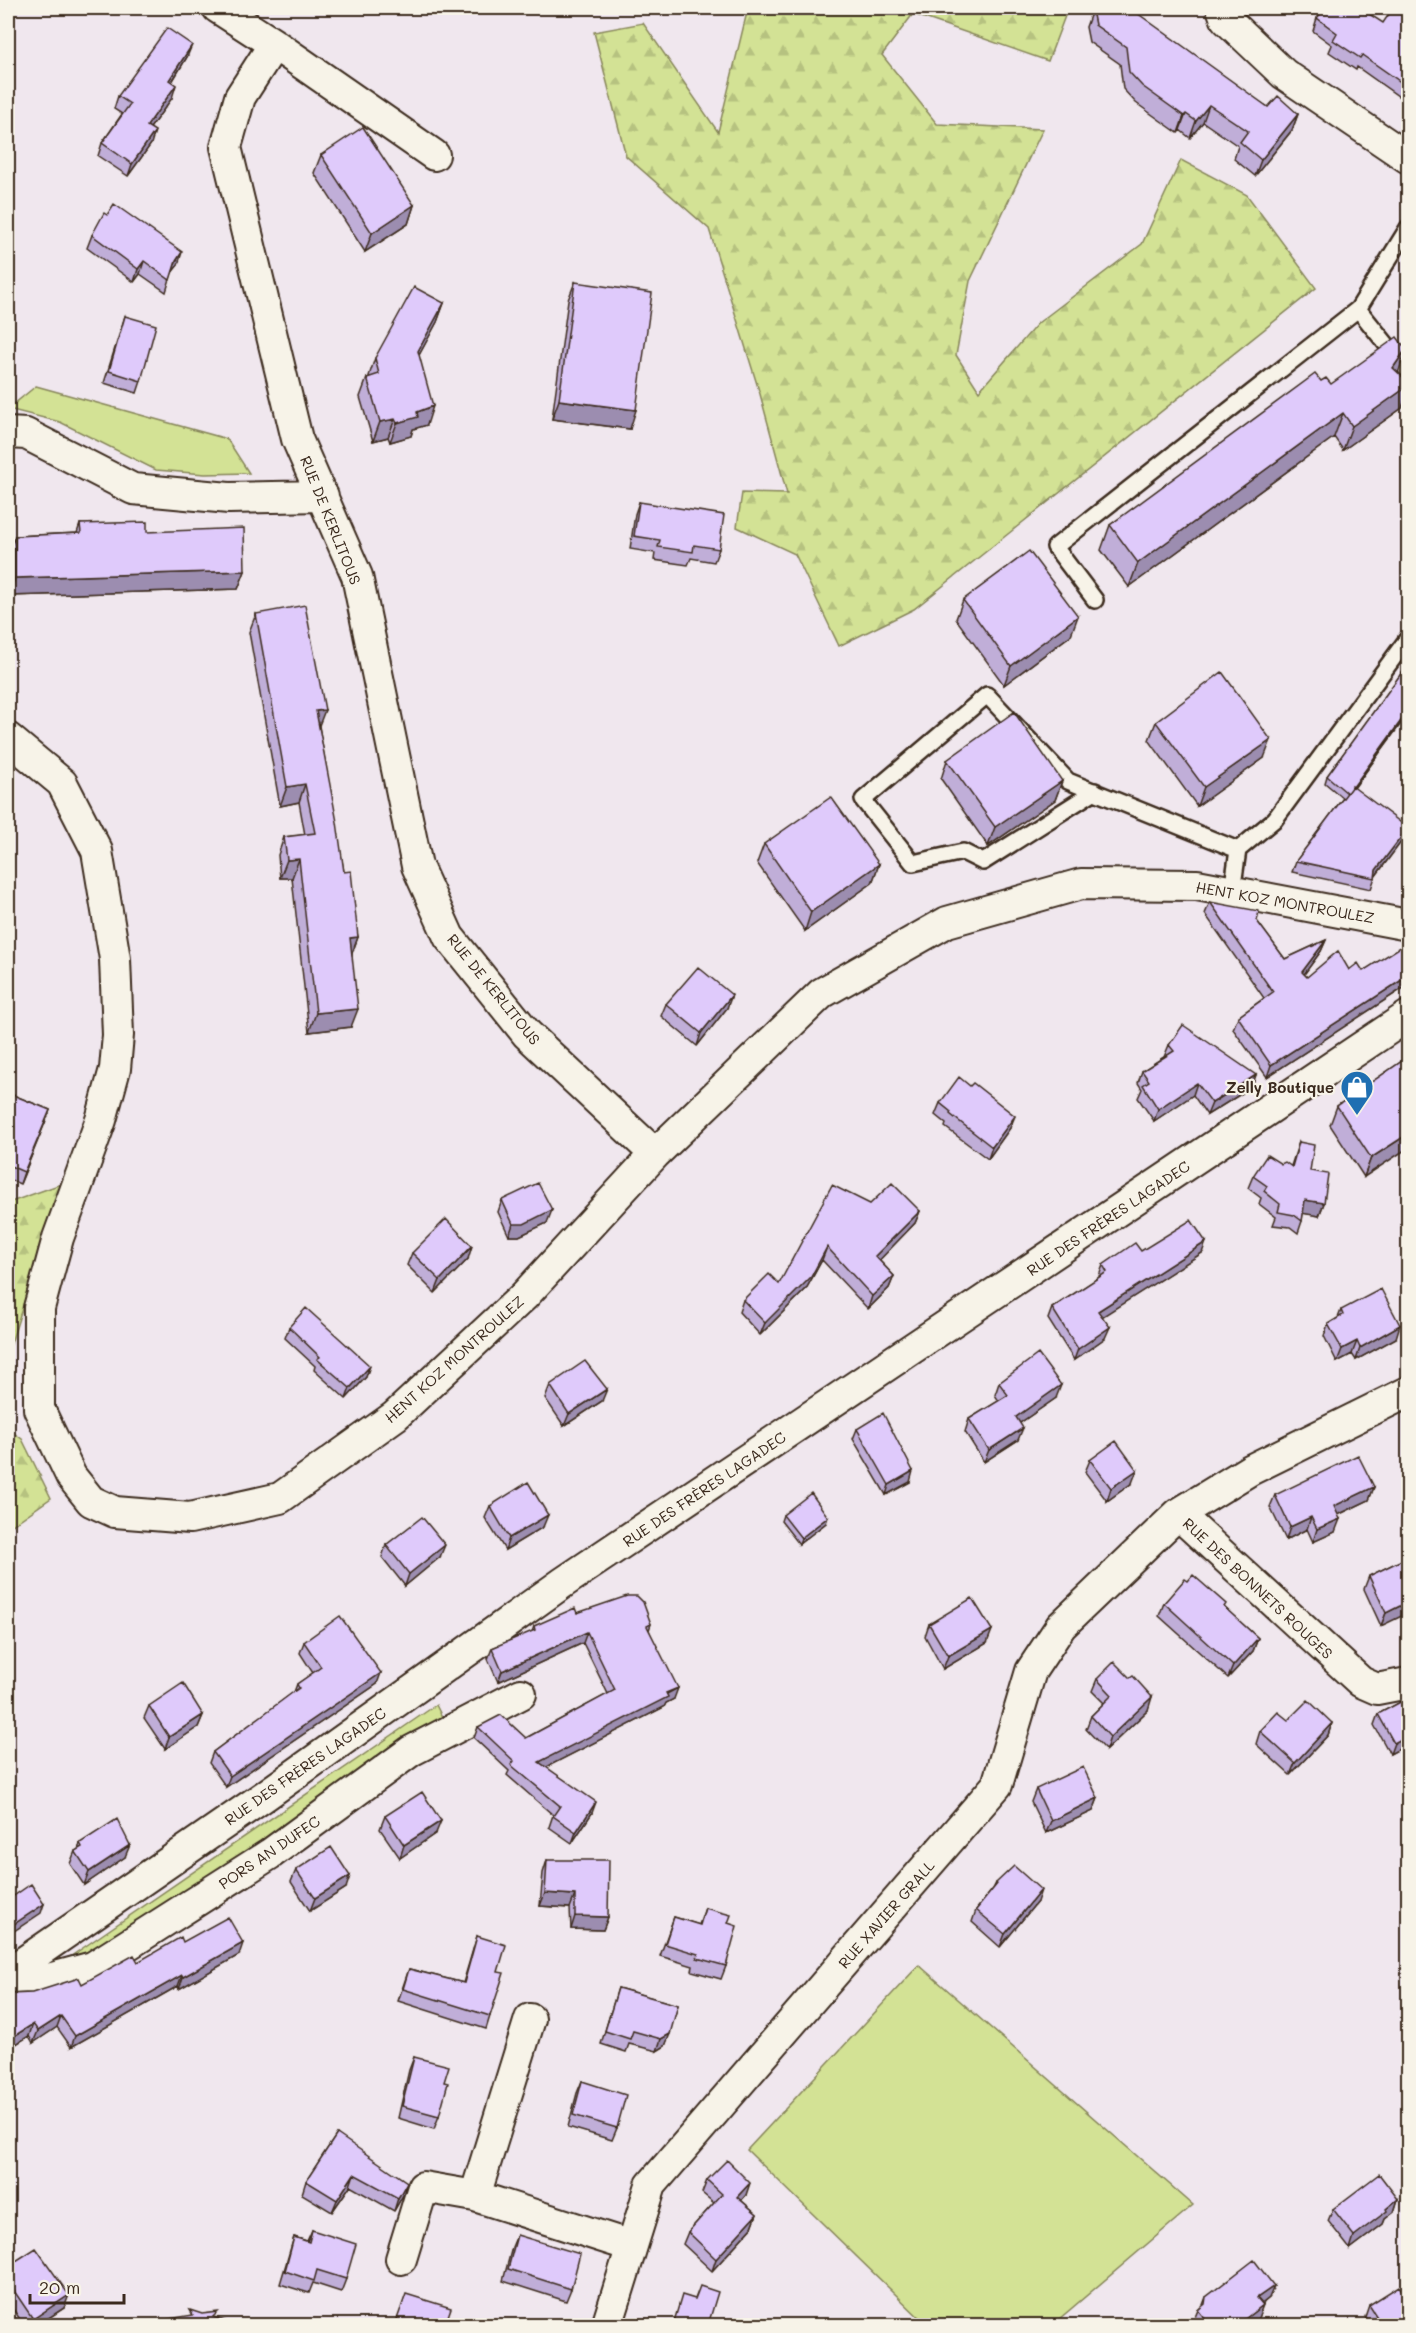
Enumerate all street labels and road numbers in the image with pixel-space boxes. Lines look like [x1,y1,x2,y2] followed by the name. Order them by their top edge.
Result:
[296,453,366,587] street label: RUE DE KERLITOUS
[1194,876,1376,928] street label: HENT KOZ MONTROULEZ
[443,929,545,1049] street label: RUE DE KERLITOUS
[1023,1156,1194,1280] street label: RUE DES FRÈRES LAGADEC
[380,1291,528,1427] street label: HENT KOZ MONTROULEZ
[619,1427,790,1551] street label: RUE DES FRÈRES LAGADEC
[1179,1513,1337,1663] street label: RUE DES BONNETS ROUGES
[220,1702,390,1829] street label: RUE DES FRÈRES LAGADEC
[214,1811,324,1893] street label: PORS AN DUFEC
[833,1856,939,1972] street label: RUE XAVIER GRALL

